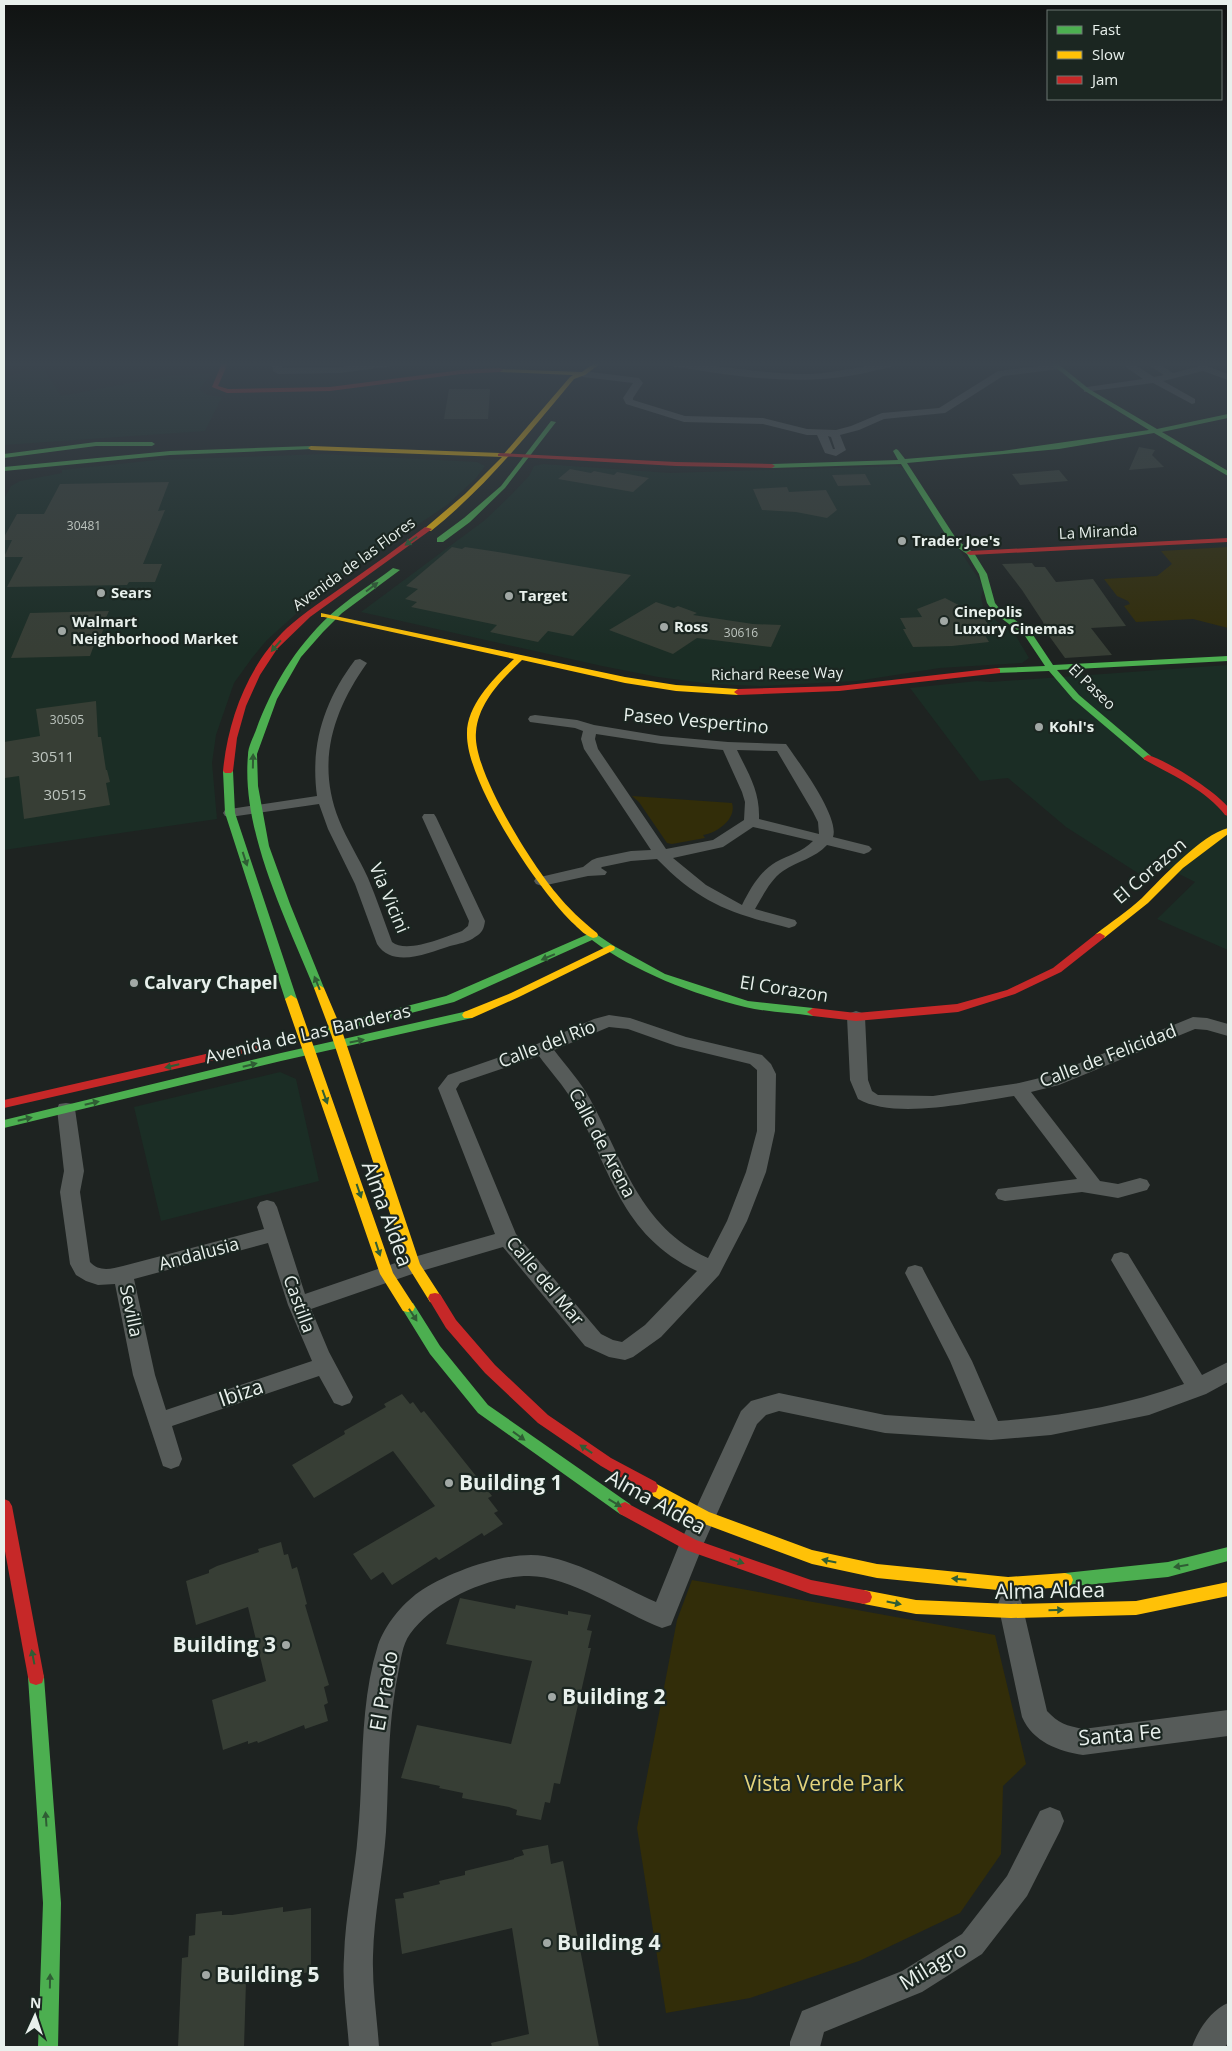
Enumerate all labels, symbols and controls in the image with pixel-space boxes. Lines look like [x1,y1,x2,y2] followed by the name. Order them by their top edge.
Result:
[1047,10,1222,100] legend
[1092,19,1121,39] text: Fast
[1092,44,1125,64] text: Slow
[1090,69,1118,89] text: Jam
[288,512,419,614] street label: Avenida de las Flores
[67,517,101,534] house number: 30481
[1058,519,1138,543] street label: La Miranda
[912,530,1000,550] place label: Trader Joe's
[896,535,908,547] marker: Trader Joe's
[404,536,417,546] one-way arrow
[111,582,151,602] place label: Sears
[365,582,378,593] one-way arrow
[519,585,568,605] place label: Target
[95,587,107,599] marker: Sears
[503,590,515,602] marker: Target
[954,601,1074,638] place label: Cinepolis Luxury Cinemas
[72,611,239,648] place label: Walmart Neighborhood Market
[938,615,950,627] marker: Cinepolis Luxury Cinemas
[674,616,708,636] place label: Ross
[658,621,670,633] marker: Ross
[724,624,758,641] house number: 30616
[56,625,68,637] marker: Walmart Neighborhood Market
[271,639,282,652] one-way arrow
[1065,659,1120,714] street label: El Paseo
[711,662,844,684] street label: Richard Reese Way
[622,702,770,738] street label: Paseo Vespertino
[50,711,84,728] house number: 30505
[1049,716,1094,736] place label: Kohl's
[1033,721,1045,733] marker: Kohl's
[32,746,74,766] house number: 30511
[249,752,257,768] one-way arrow
[44,784,86,804] house number: 30515
[1108,832,1191,909] street label: El Corazon
[241,852,249,867] one-way arrow
[364,859,415,936] street label: Via Vicini
[541,953,555,961] one-way arrow
[738,969,830,1007] street label: El Corazon
[144,970,278,994] place label: Calvary Chapel
[312,976,320,990] one-way arrow
[128,977,140,989] marker: Calvary Chapel
[203,998,413,1068] street label: Avenida de Las Banderas
[495,1014,599,1073] street label: Calle del Rio
[1036,1018,1179,1092] street label: Calle de Felicidad
[350,1037,365,1045] one-way arrow
[242,1061,257,1069] one-way arrow
[164,1062,179,1070] one-way arrow
[564,1084,642,1202] street label: Calle de Arena
[321,1090,329,1105] one-way arrow
[85,1099,100,1107] one-way arrow
[17,1115,32,1123] one-way arrow
[356,1157,420,1270] street label: Alma Aldea
[355,1184,363,1199] one-way arrow
[156,1231,242,1275] street label: Andalusia
[502,1231,590,1330] street label: Calle del Mar
[375,1242,383,1257] one-way arrow
[278,1271,321,1336] street label: Castilla
[115,1283,149,1339] street label: Sevilla
[408,1308,418,1322] one-way arrow
[215,1371,267,1413] street label: Ibiza
[512,1431,526,1441] one-way arrow
[579,1444,593,1454] one-way arrow
[602,1462,711,1540] street label: Alma Aldea
[459,1468,563,1496] place label: Building 1
[443,1477,455,1489] marker: Building 1
[609,1499,622,1508] one-way arrow
[822,1557,837,1565] one-way arrow
[730,1558,745,1565] one-way arrow
[1173,1563,1189,1571] one-way arrow
[951,1575,967,1583] one-way arrow
[995,1575,1105,1605] street label: Alma Aldea
[886,1599,902,1607] one-way arrow
[1048,1606,1064,1614] one-way arrow
[172,1630,276,1658] place label: Building 3
[280,1639,292,1651] marker: Building 3
[29,1649,37,1664] one-way arrow
[362,1649,404,1733] street label: El Prado
[562,1682,666,1710] place label: Building 2
[546,1691,558,1703] marker: Building 2
[1077,1716,1163,1752] street label: Santa Fe
[744,1769,904,1797] park label: Vista Verde Park
[41,1810,49,1826] one-way arrow
[557,1928,661,1956] place label: Building 4
[894,1934,971,1996] street label: Milagro
[541,1937,553,1949] marker: Building 4
[216,1960,320,1988] place label: Building 5
[200,1969,212,1981] marker: Building 5
[46,1973,54,1989] one-way arrow
[10,1991,60,2041] north arrow
[30,1993,42,2012] text: N

